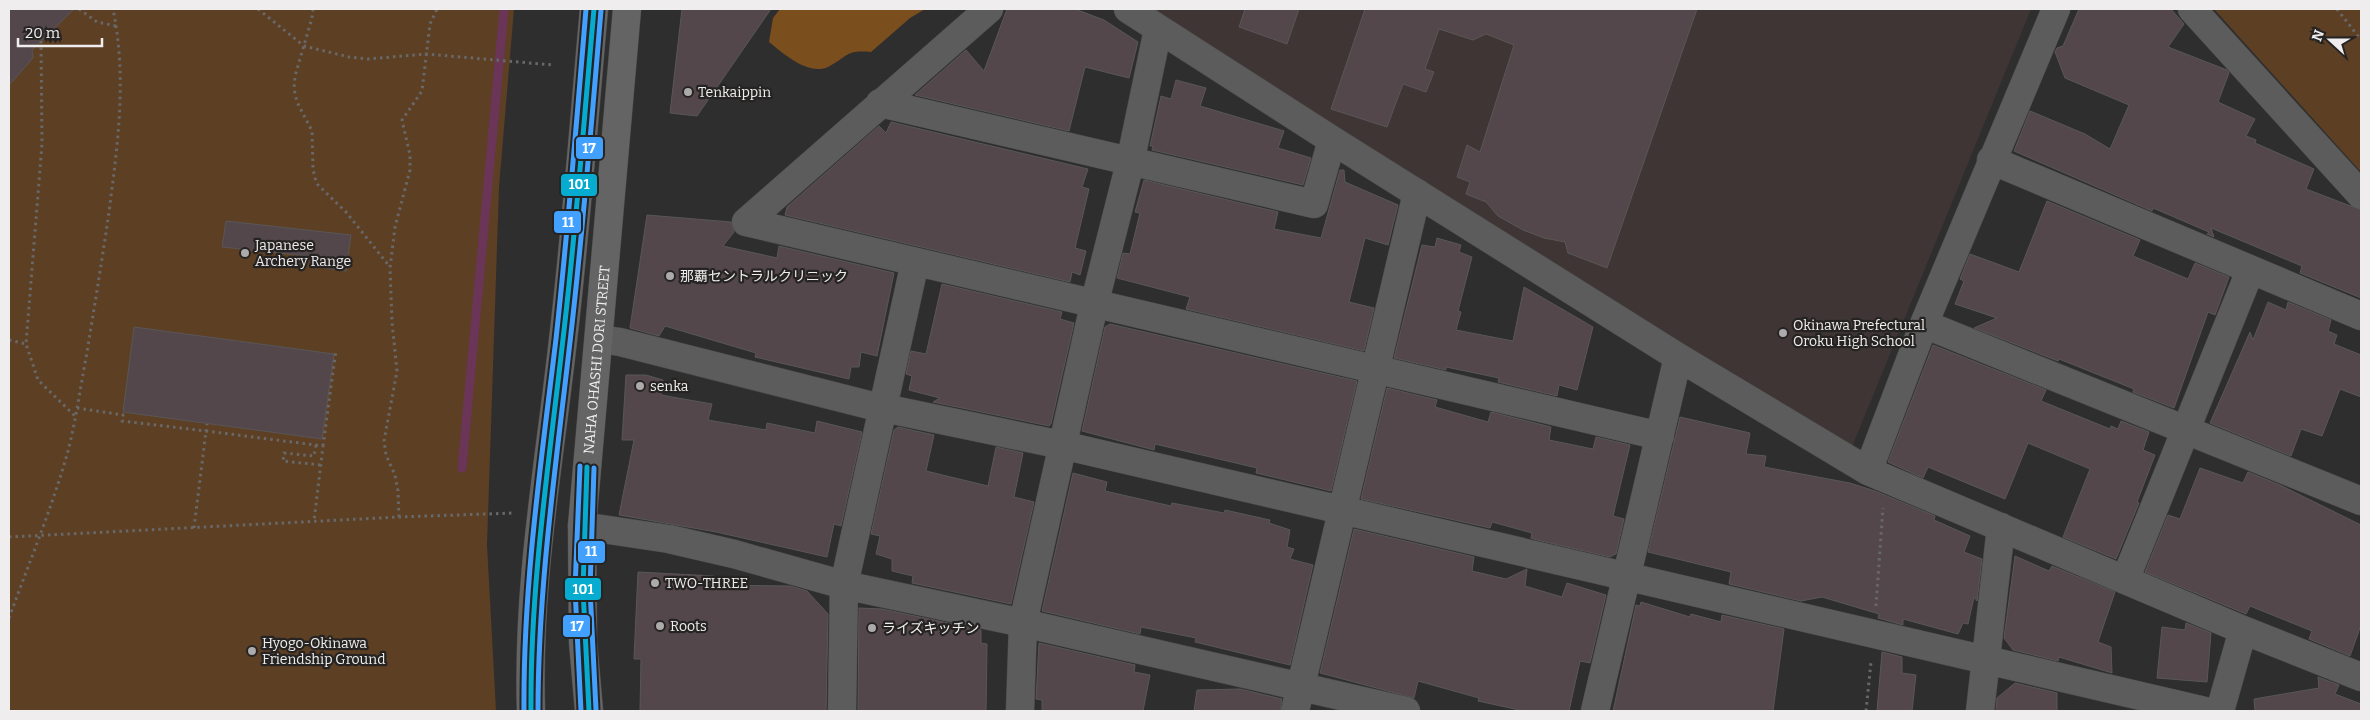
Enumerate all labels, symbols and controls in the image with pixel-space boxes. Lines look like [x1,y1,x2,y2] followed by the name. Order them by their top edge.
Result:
[18,15,101,47] scale bar
[2305,15,2355,65] north arrow
[25,24,61,42] text: 20 m
[2308,27,2328,44] text: N
[698,84,771,101] place label: Tenkaippin
[682,86,694,98] marker: Tenkaippin
[575,136,604,160] line badge: 17
[582,140,596,157] text: 17
[560,173,598,197] line badge: 101
[569,176,589,193] text: 101
[553,210,582,234] line badge: 11
[562,214,574,231] text: 11
[254,237,351,270] place label: Japanese Archery Range
[239,247,251,259] marker: Japanese Archery Range
[580,265,613,455] street label: NAHA OHASHI DORI STREET
[680,268,848,285] place label: 那覇セントラルクリニック
[664,270,676,282] marker: 那覇セントラルクリニック
[1793,317,1925,350] place label: Okinawa Prefectural Oroku High School
[1777,327,1789,339] marker: Okinawa Prefectural Oroku High School
[650,378,689,395] place label: senka
[634,380,646,392] marker: senka
[577,540,606,564] line badge: 11
[585,543,597,560] text: 11
[665,575,748,592] place label: TWO-THREE
[564,577,602,601] line badge: 101
[649,577,661,589] marker: TWO-THREE
[573,581,593,598] text: 101
[562,614,591,638] line badge: 17
[570,618,584,635] text: 17
[670,618,707,635] place label: Roots
[654,620,666,632] marker: Roots
[882,620,980,637] place label: ライズキッチン
[866,622,878,634] marker: ライズキッチン
[262,635,385,668] place label: Hyogo-Okinawa Friendship Ground
[246,645,258,657] marker: Hyogo-Okinawa Friendship Ground

